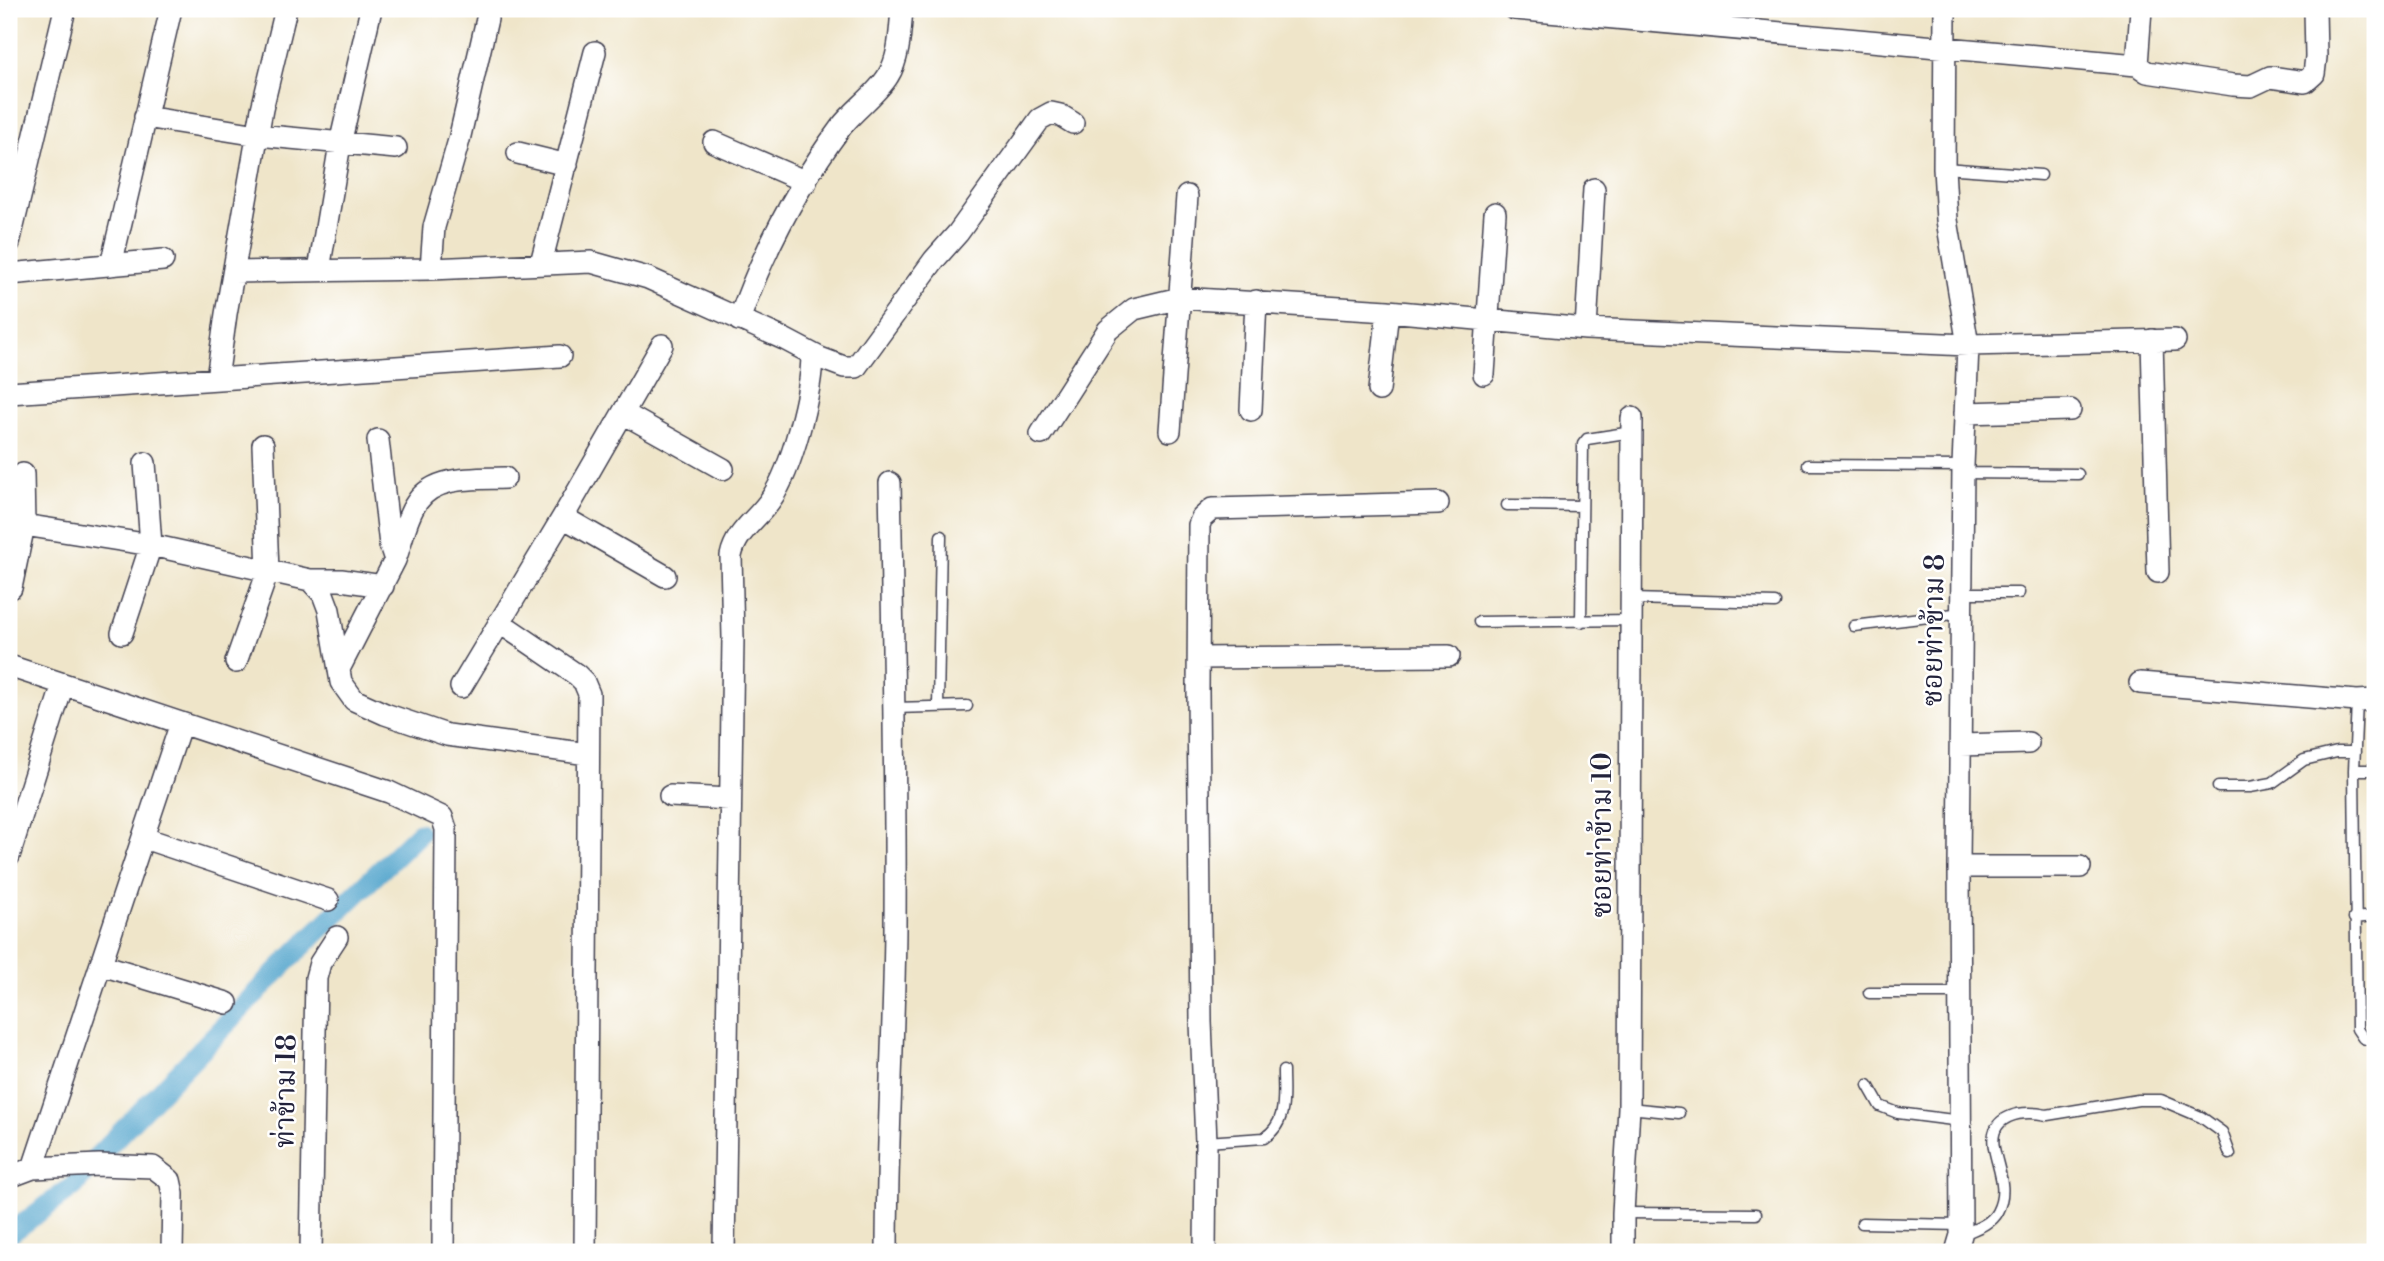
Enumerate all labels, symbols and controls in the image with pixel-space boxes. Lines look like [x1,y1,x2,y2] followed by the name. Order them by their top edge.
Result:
[1915,553,1953,707] street label: ซอยท่าข้าม 8
[1585,752,1620,918] street label: ซอยท่าข้าม 10
[268,1034,304,1148] street label: ท่าข้าม 18

